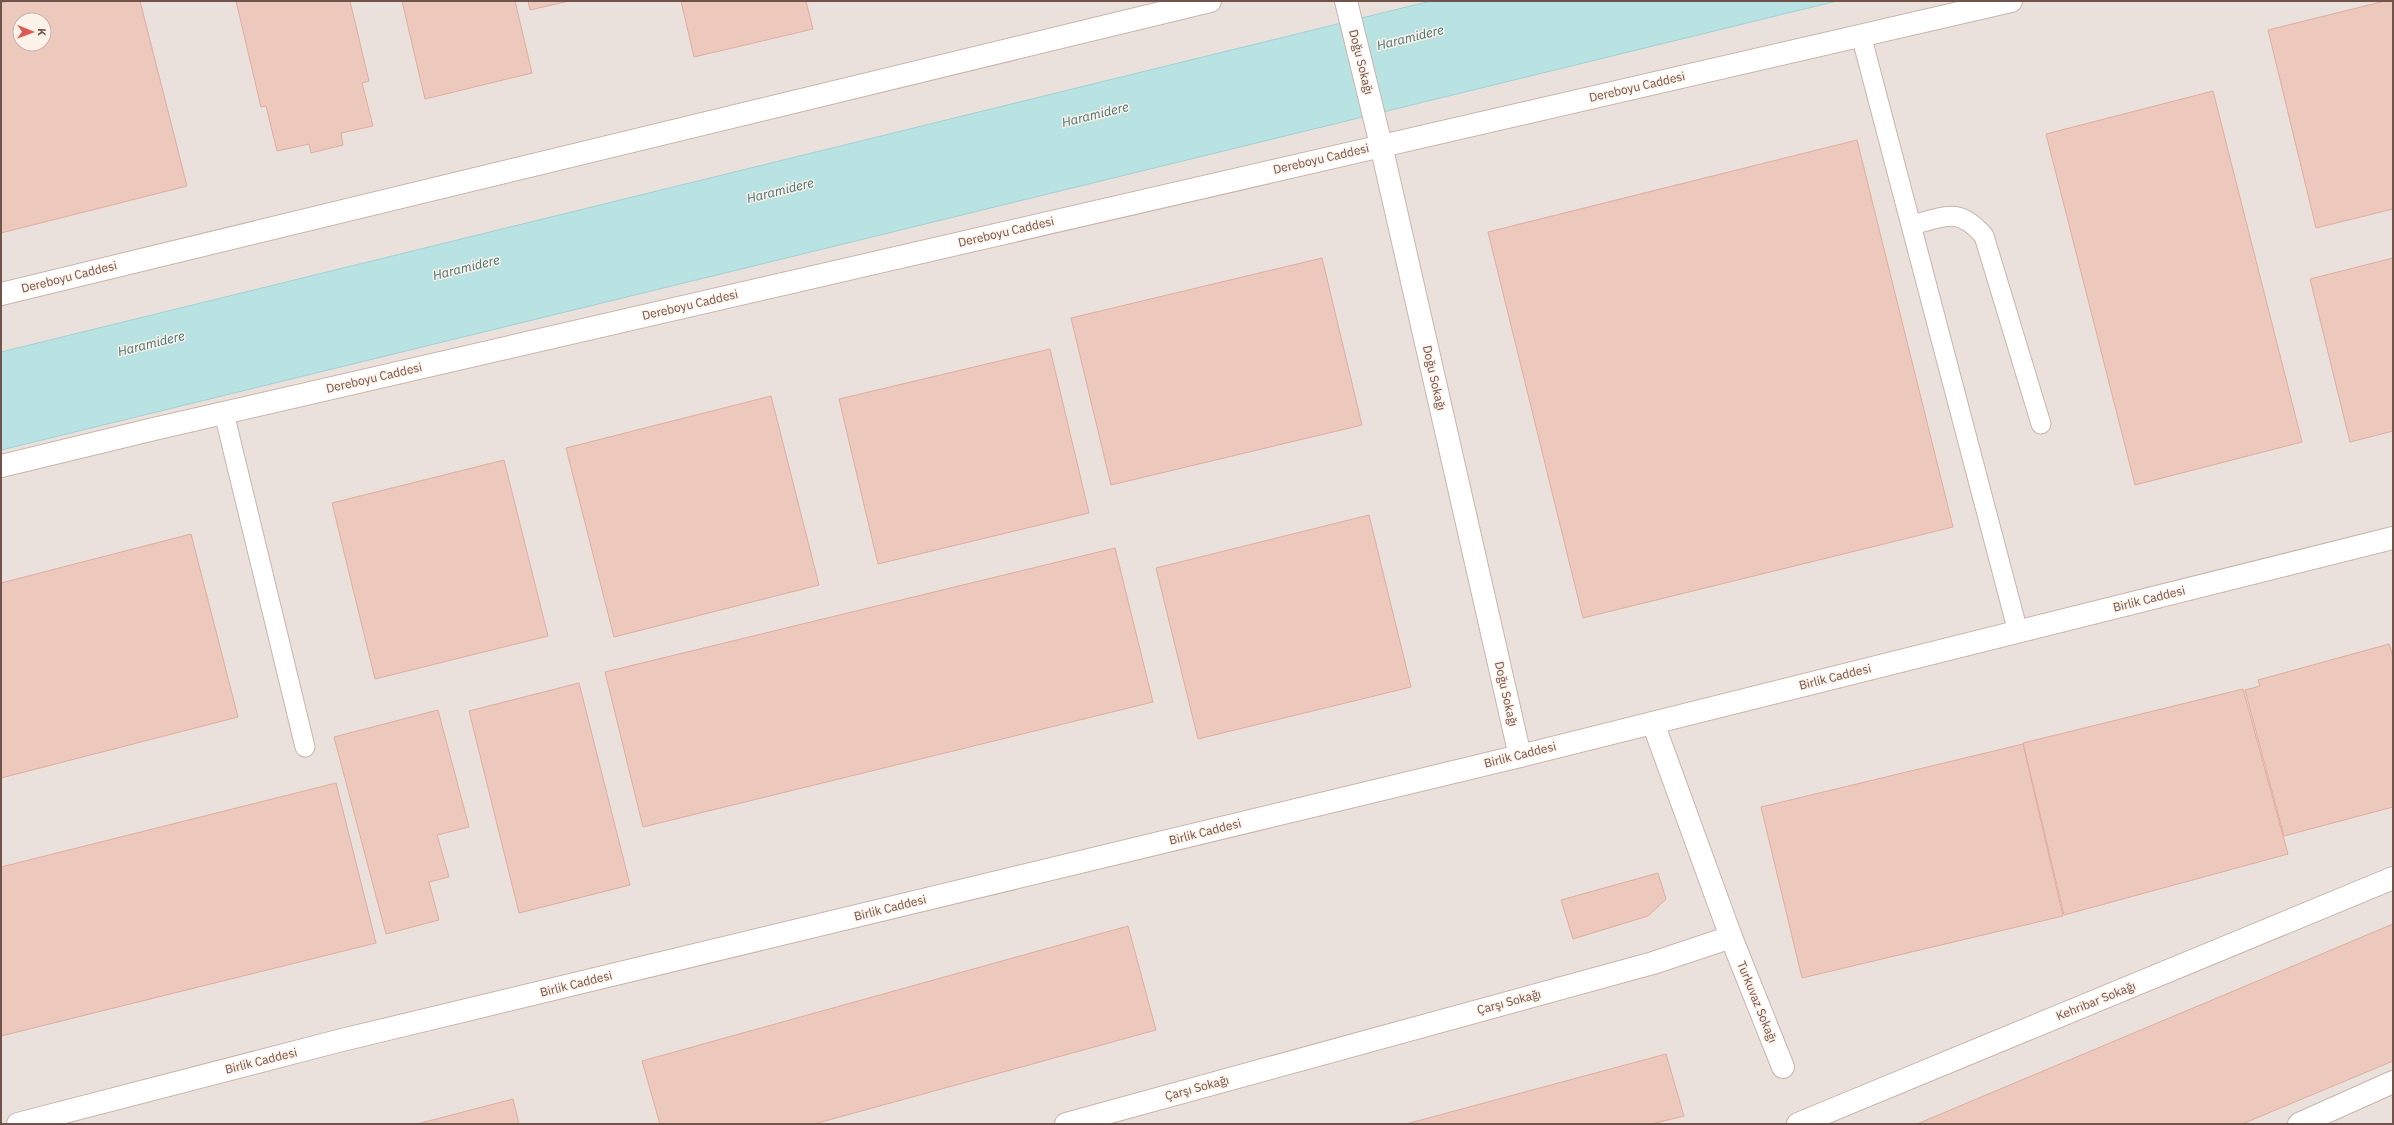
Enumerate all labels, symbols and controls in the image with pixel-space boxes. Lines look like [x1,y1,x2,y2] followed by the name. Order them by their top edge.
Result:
[12,12,52,52] north arrow
[1375,21,1446,54] water label: Haramidere
[35,28,49,36] text: K
[1346,28,1377,96] street label: Doğu Sokağı
[1587,68,1686,105] street label: Dereboyu Caddesi
[1060,98,1131,131] water label: Haramidere
[1271,140,1370,177] street label: Dereboyu Caddesi
[745,174,816,207] water label: Haramidere
[956,213,1055,250] street label: Dereboyu Caddesi
[431,251,502,284] water label: Haramidere
[19,257,118,296] street label: Dereboyu Caddesi
[640,286,739,323] street label: Dereboyu Caddesi
[116,327,187,360] water label: Haramidere
[1420,344,1449,412] street label: Doğu Sokağı
[324,359,423,396] street label: Dereboyu Caddesi
[2111,582,2187,615] street label: Birlik Caddesi
[1492,660,1521,728] street label: Doğu Sokağı
[1797,660,1873,693] street label: Birlik Caddesi
[1482,738,1558,771] street label: Birlik Caddesi
[1167,815,1243,848] street label: Birlik Caddesi
[852,891,928,924] street label: Birlik Caddesi
[1734,959,1781,1045] street label: Turkuvaz Sokağı
[538,967,614,1000] street label: Birlik Caddesi
[2054,978,2138,1023] street label: Kehribar Sokağı
[1475,986,1543,1017] street label: Çarşı Sokağı
[223,1044,299,1077] street label: Birlik Caddesi
[1163,1072,1231,1103] street label: Çarşı Sokağı

